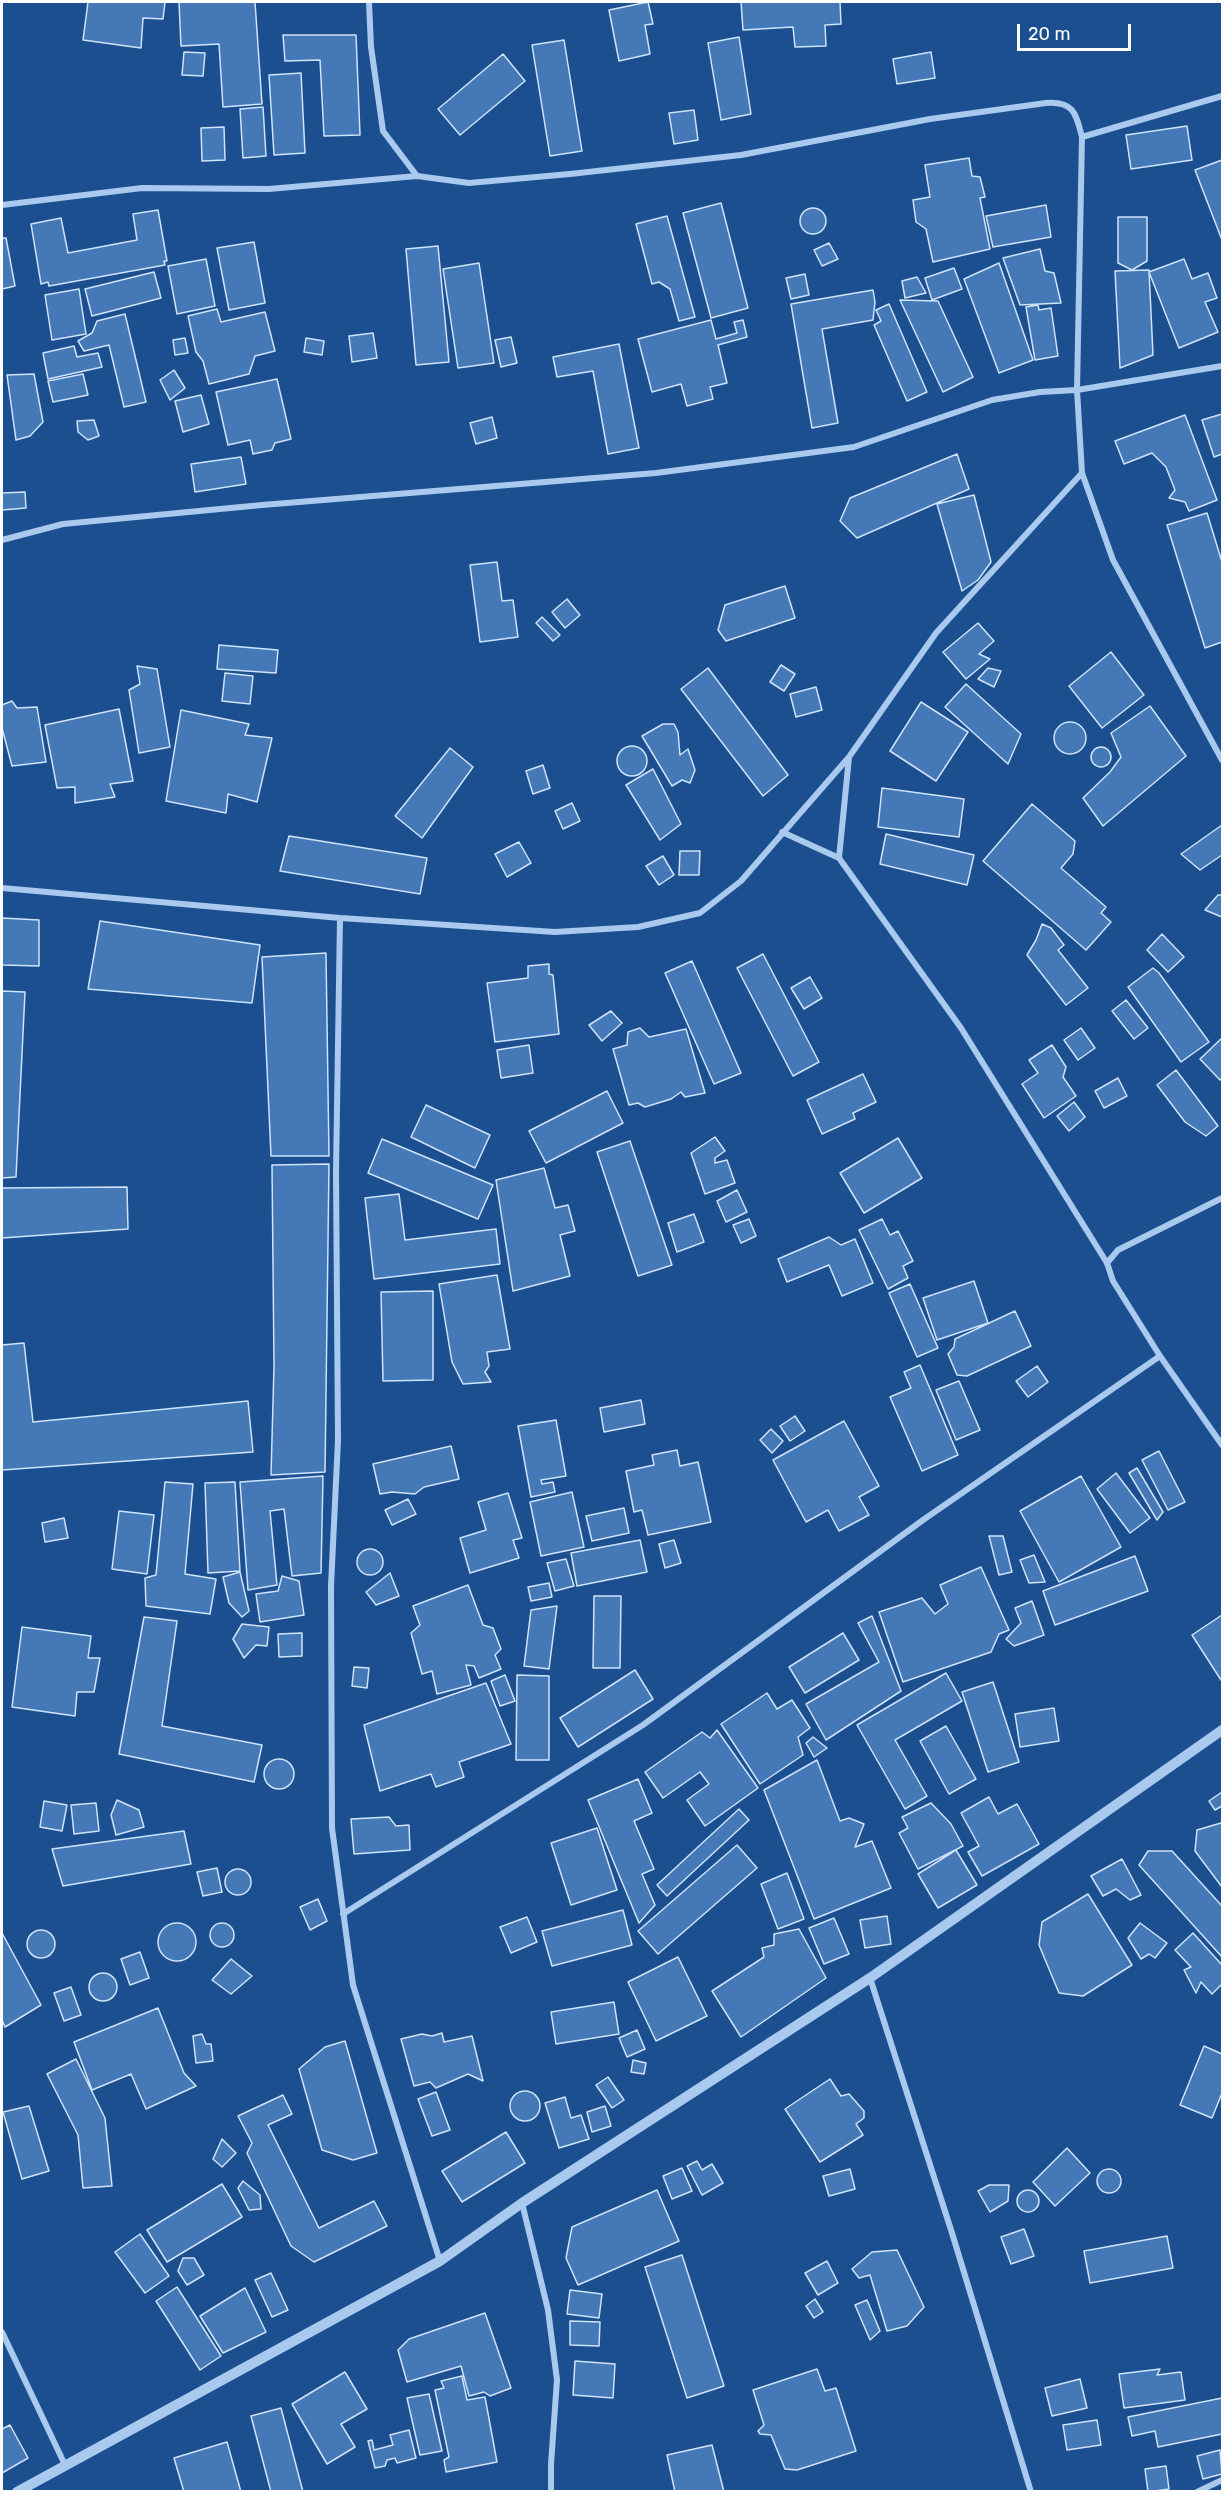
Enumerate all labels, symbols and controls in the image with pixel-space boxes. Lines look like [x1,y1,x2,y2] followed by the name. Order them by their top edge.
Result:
[1020,12,1134,50] scale bar
[1028,23,1070,45] text: 20 m

